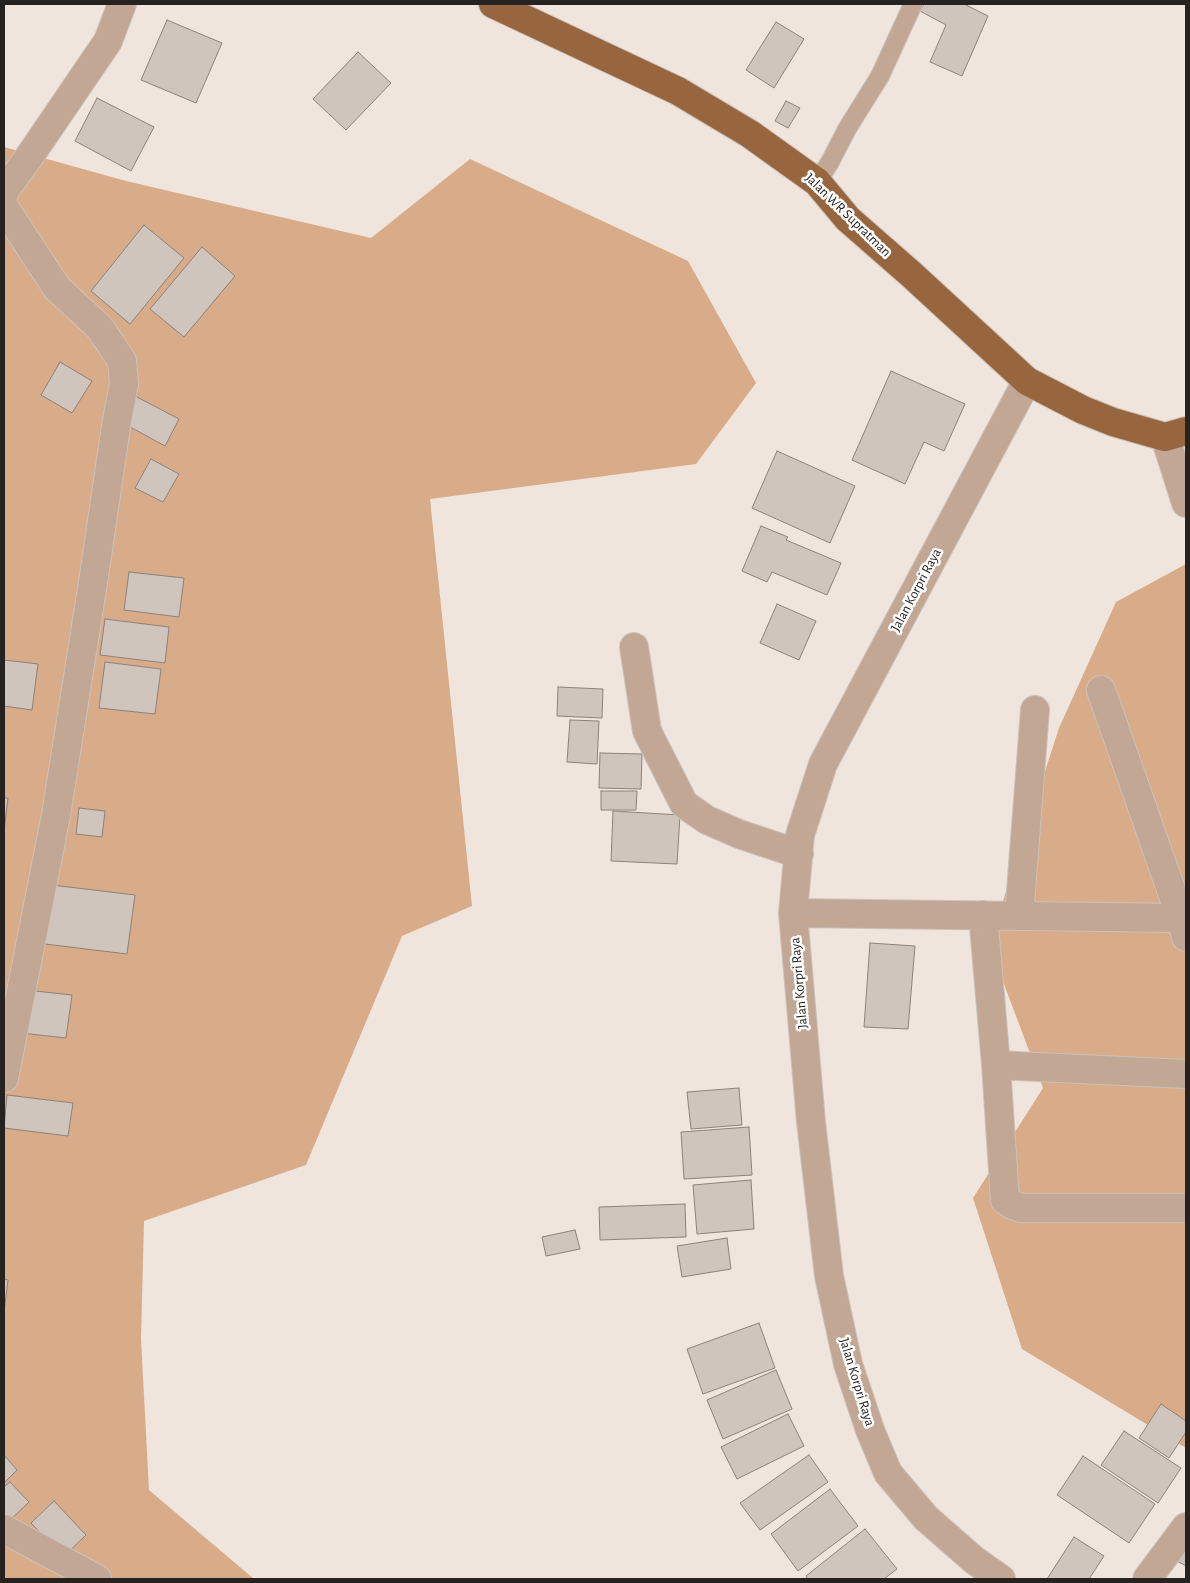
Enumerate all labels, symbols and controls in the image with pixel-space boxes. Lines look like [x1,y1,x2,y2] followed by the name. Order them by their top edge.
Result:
[801,170,895,260] street label: Jalan WR Supratman
[887,546,945,634] street label: Jalan Korpri Raya
[787,937,811,1029] street label: Jalan Korpri Raya
[836,1336,878,1428] street label: Jalan Korpri Raya

